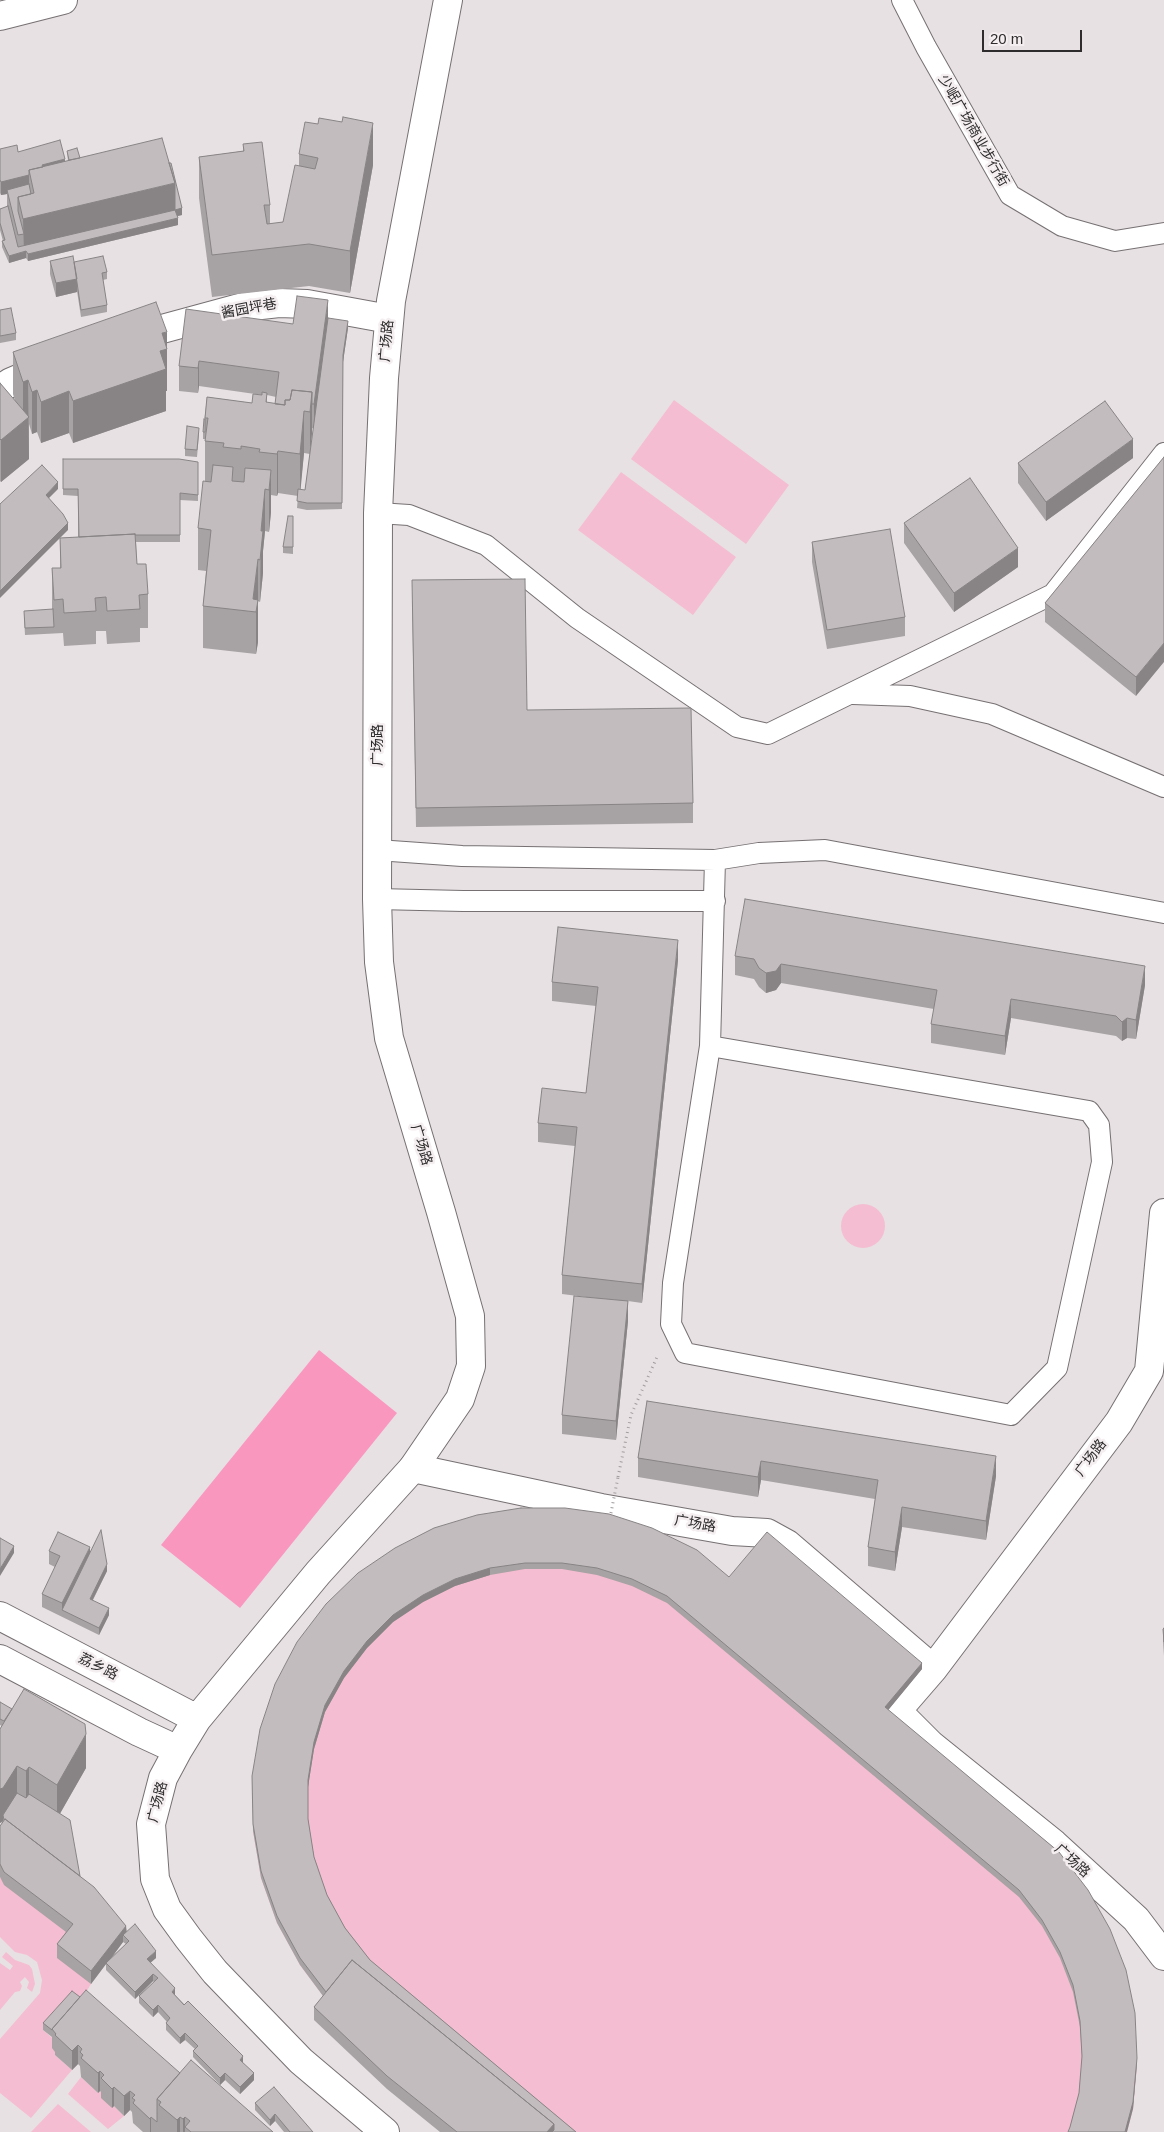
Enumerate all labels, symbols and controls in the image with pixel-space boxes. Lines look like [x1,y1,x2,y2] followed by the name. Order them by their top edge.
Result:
[984,20,1084,52] scale bar
[990,30,1023,47] text: 20 m
[934,72,1012,190] street label: 少岷广场商业步行街
[220,296,278,322] street label: 酱园坪巷
[377,319,397,363] street label: 广场路
[370,724,386,766] street label: 广场路
[407,1122,435,1168] street label: 广场路
[1072,1436,1110,1480] street label: 广场路
[673,1512,717,1536] street label: 广场路
[75,1650,121,1684] street label: 荔乡路
[145,1780,171,1824] street label: 广场路
[1051,1841,1093,1881] street label: 广场路

